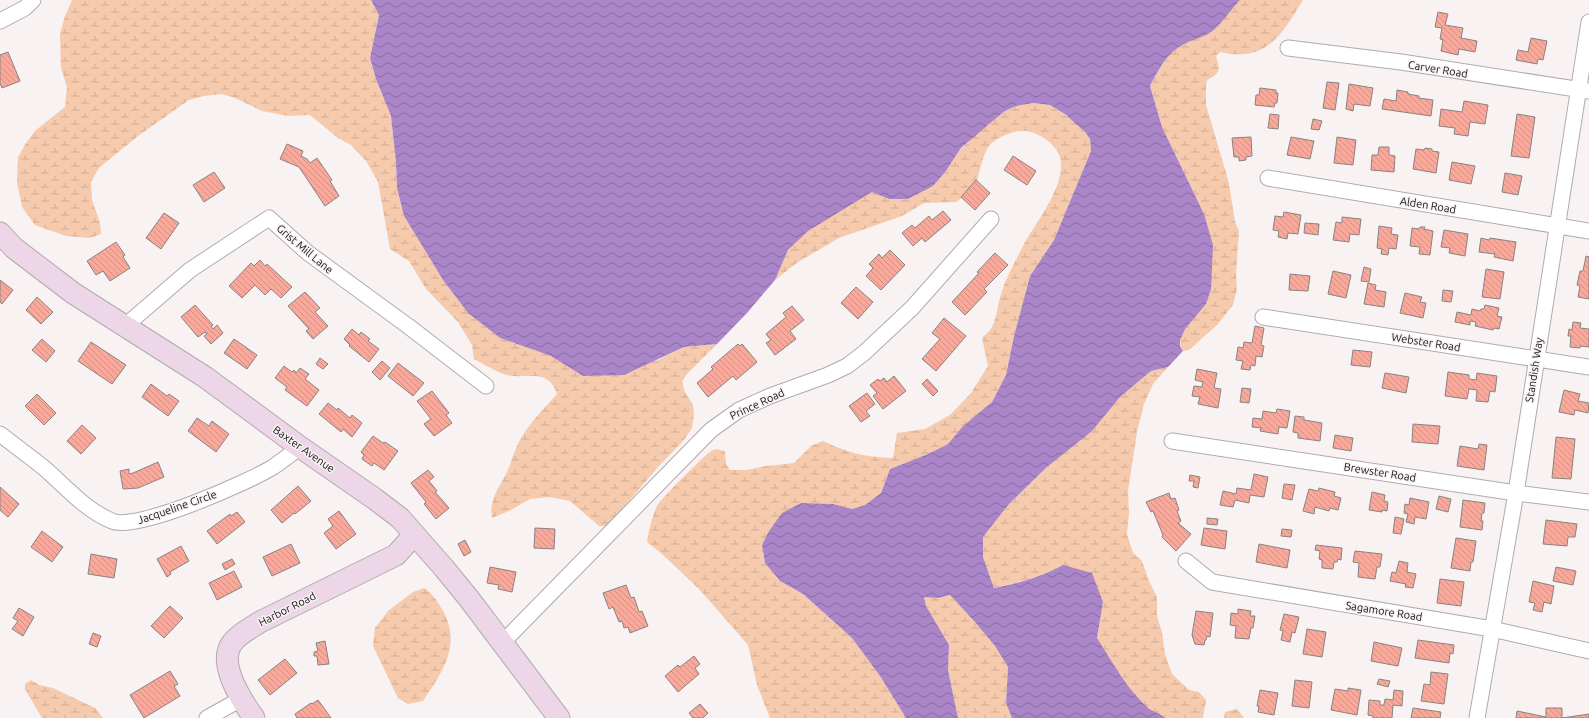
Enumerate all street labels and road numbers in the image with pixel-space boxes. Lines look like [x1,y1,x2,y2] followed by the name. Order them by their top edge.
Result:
[1407,58,1469,80] street label: Carver Road
[1399,195,1457,215] street label: Alden Road
[274,222,336,276] street label: Grist Mill Lane
[1391,331,1461,353] street label: Webster Road
[1523,336,1545,403] street label: Standish Way
[728,386,786,422] street label: Prince Road
[271,423,337,475] street label: Baxter Avenue
[1343,460,1417,484] street label: Brewster Road
[136,488,218,526] street label: Jacqueline Circle
[256,589,318,629] street label: Harbor Road
[1345,599,1423,623] street label: Sagamore Road

